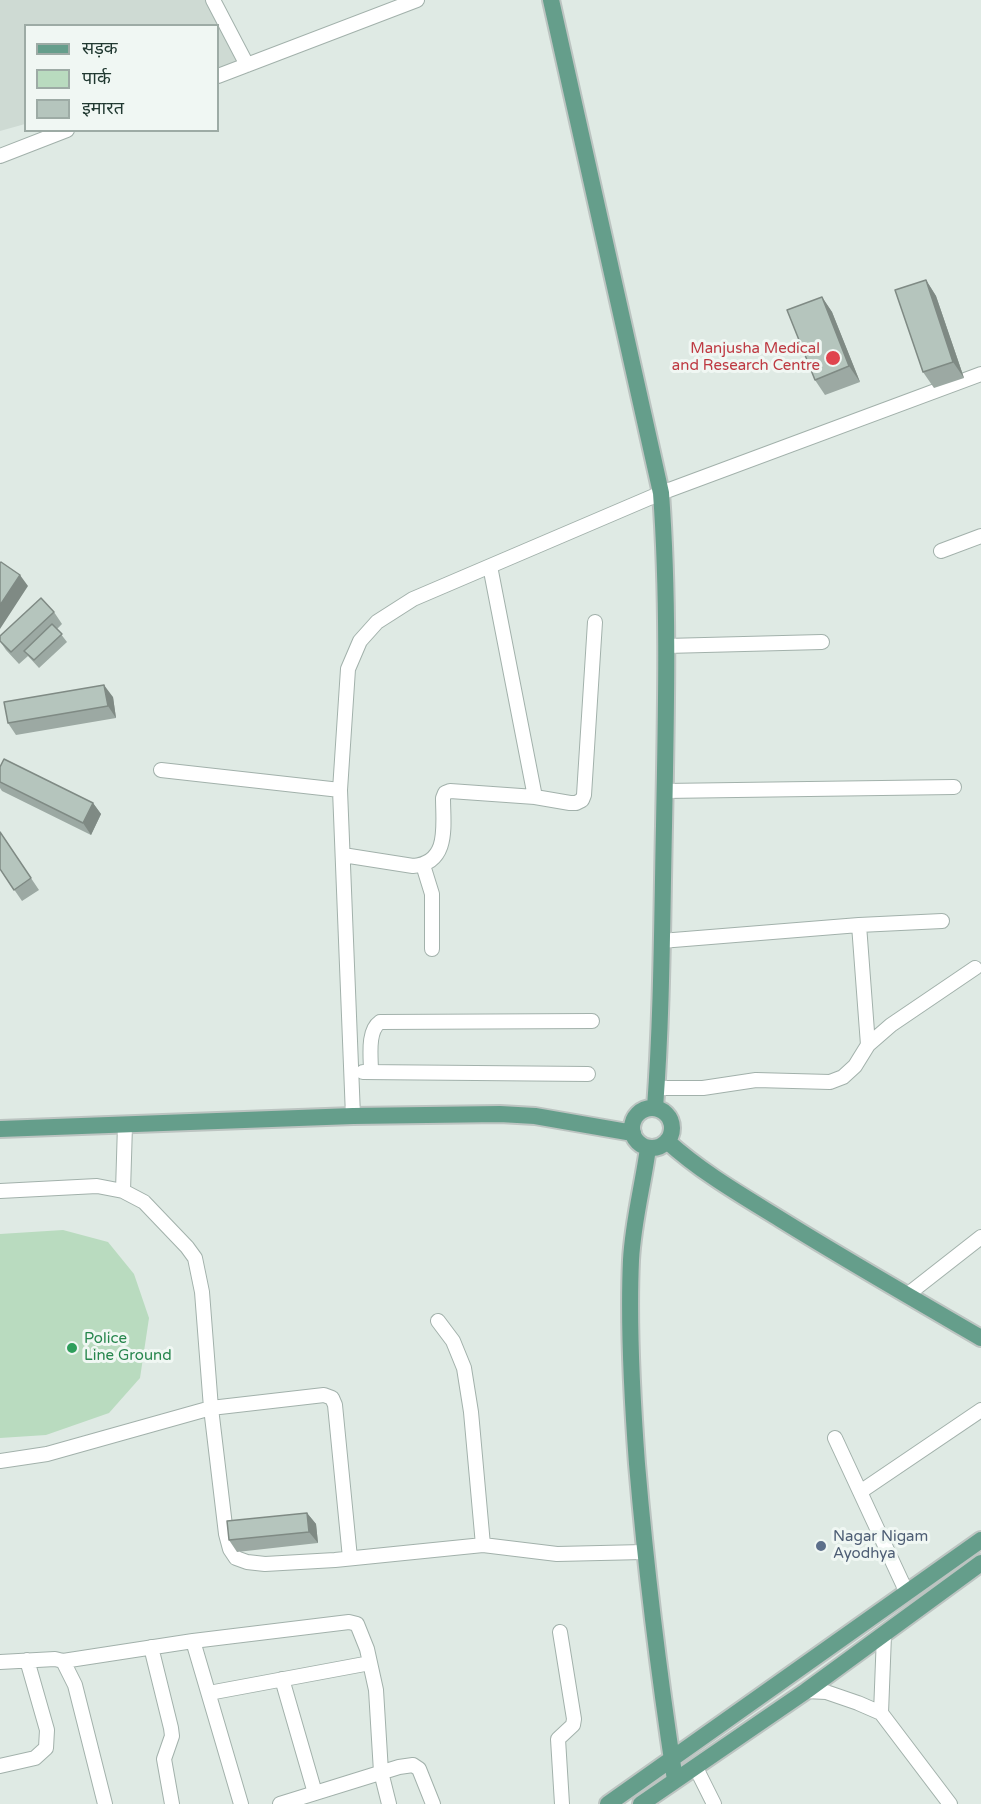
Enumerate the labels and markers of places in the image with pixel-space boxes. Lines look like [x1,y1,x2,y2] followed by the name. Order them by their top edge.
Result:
[672,340,820,375] place label: Manjusha Medical and Research Centre
[824,349,842,367] marker: Manjusha Medical and Research Centre
[84,1330,172,1365] place label: Police Line Ground
[65,1341,79,1355] marker: Police Line Ground
[833,1528,928,1563] place label: Nagar Nigam Ayodhya
[814,1539,828,1553] marker: Nagar Nigam Ayodhya

